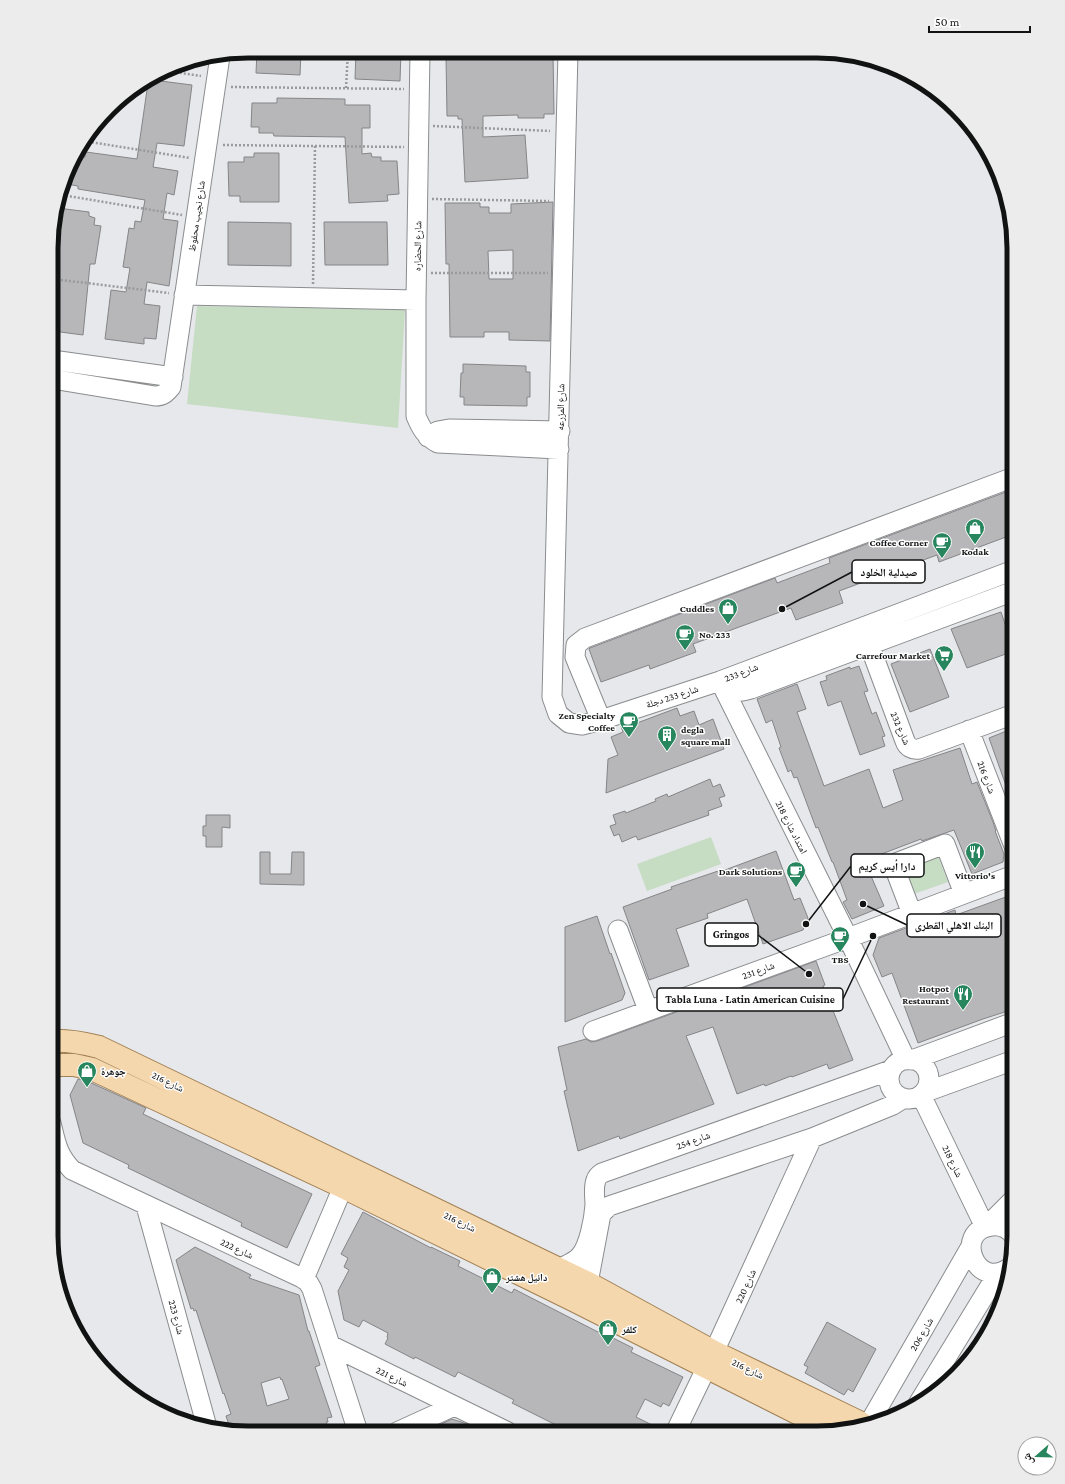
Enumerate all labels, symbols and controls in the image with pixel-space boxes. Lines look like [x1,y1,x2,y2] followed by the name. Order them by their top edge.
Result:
[929,8,1030,34] scale bar
[935,15,960,29] text: 50 m
[186,180,208,252] street label: شارع نجيب محفوظ
[412,220,424,271] street label: شارع الحضاره
[555,383,567,431] street label: شارع المزرعه
[964,517,986,545] shop icon: Kodak
[931,531,953,559] cafe icon: Coffee Corner
[870,537,928,548] place label: Coffee Corner
[961,546,989,557] place label: Kodak
[852,560,925,583] callout: صيدلية الخلود
[860,566,918,579] text: صيدلية الخلود
[717,597,739,625] shop icon: Cuddles
[680,603,714,614] place label: Cuddles
[674,623,696,651] cafe icon: No. 233
[699,629,730,640] place label: No. 233
[933,644,955,672] supermarket icon: Carrefour Market
[856,650,930,661] place label: Carrefour Market
[723,661,760,685] street label: شارع 233
[645,683,700,711] street label: شارع 233 دجلة
[559,710,615,733] place label: Zen Specialty Coffee
[618,710,640,738] cafe icon: Zen Specialty Coffee
[887,710,913,747] street label: شارع 232
[656,724,678,752] building icon: degla square mall
[681,724,731,747] place label: degla square mall
[974,759,998,796] street label: شارع 216
[773,799,810,856] street label: امتداد شارع 218
[964,841,986,869] restaurant icon: Vittorio's
[851,854,924,877] callout: دارا أيس كريم
[859,859,916,874] text: دارا أيس كريم
[785,860,807,888] cafe icon: Dark Solutions
[719,866,782,877] place label: Dark Solutions
[954,870,995,881] place label: Vittorio's
[907,914,1001,937] callout: البنك الاهلي القطرى
[915,919,993,934] text: البنك الاهلي القطرى
[705,923,758,946] callout: Gringos
[829,925,851,953] cafe icon: TBS
[713,928,750,940] text: Gringos
[832,954,848,965] place label: TBS
[740,959,777,982] street label: شارع 231
[902,983,949,1006] place label: Hotpot Restaurant
[952,983,974,1011] restaurant icon: Hotpot Restaurant
[657,988,843,1011] callout: Tabla Luna - Latin American Cuisine
[665,993,835,1005] text: Tabla Luna - Latin American Cuisine
[76,1060,98,1088] shop icon: جوهرة
[101,1066,126,1078] place label: جوهرة
[150,1069,186,1095] street label: شارع 216
[675,1129,712,1153] street label: شارع 254
[939,1143,965,1180] street label: شارع 218
[442,1209,478,1235] street label: شارع 216
[218,1236,255,1262] street label: شارع 222
[481,1266,503,1294] shop icon: دانيل هشتر
[733,1267,759,1305] street label: شارع 220
[505,1272,547,1284] place label: دانيل هشتر
[166,1299,186,1336] street label: شارع 223
[908,1315,936,1353] street label: شارع 206
[597,1318,619,1346] shop icon: كلفر
[621,1324,638,1336] place label: كلفر
[730,1356,766,1382] street label: شارع 216
[374,1364,410,1390] street label: شارع 221
[1017,1436,1057,1476] north arrow
[1020,1451,1037,1467] text: ش

